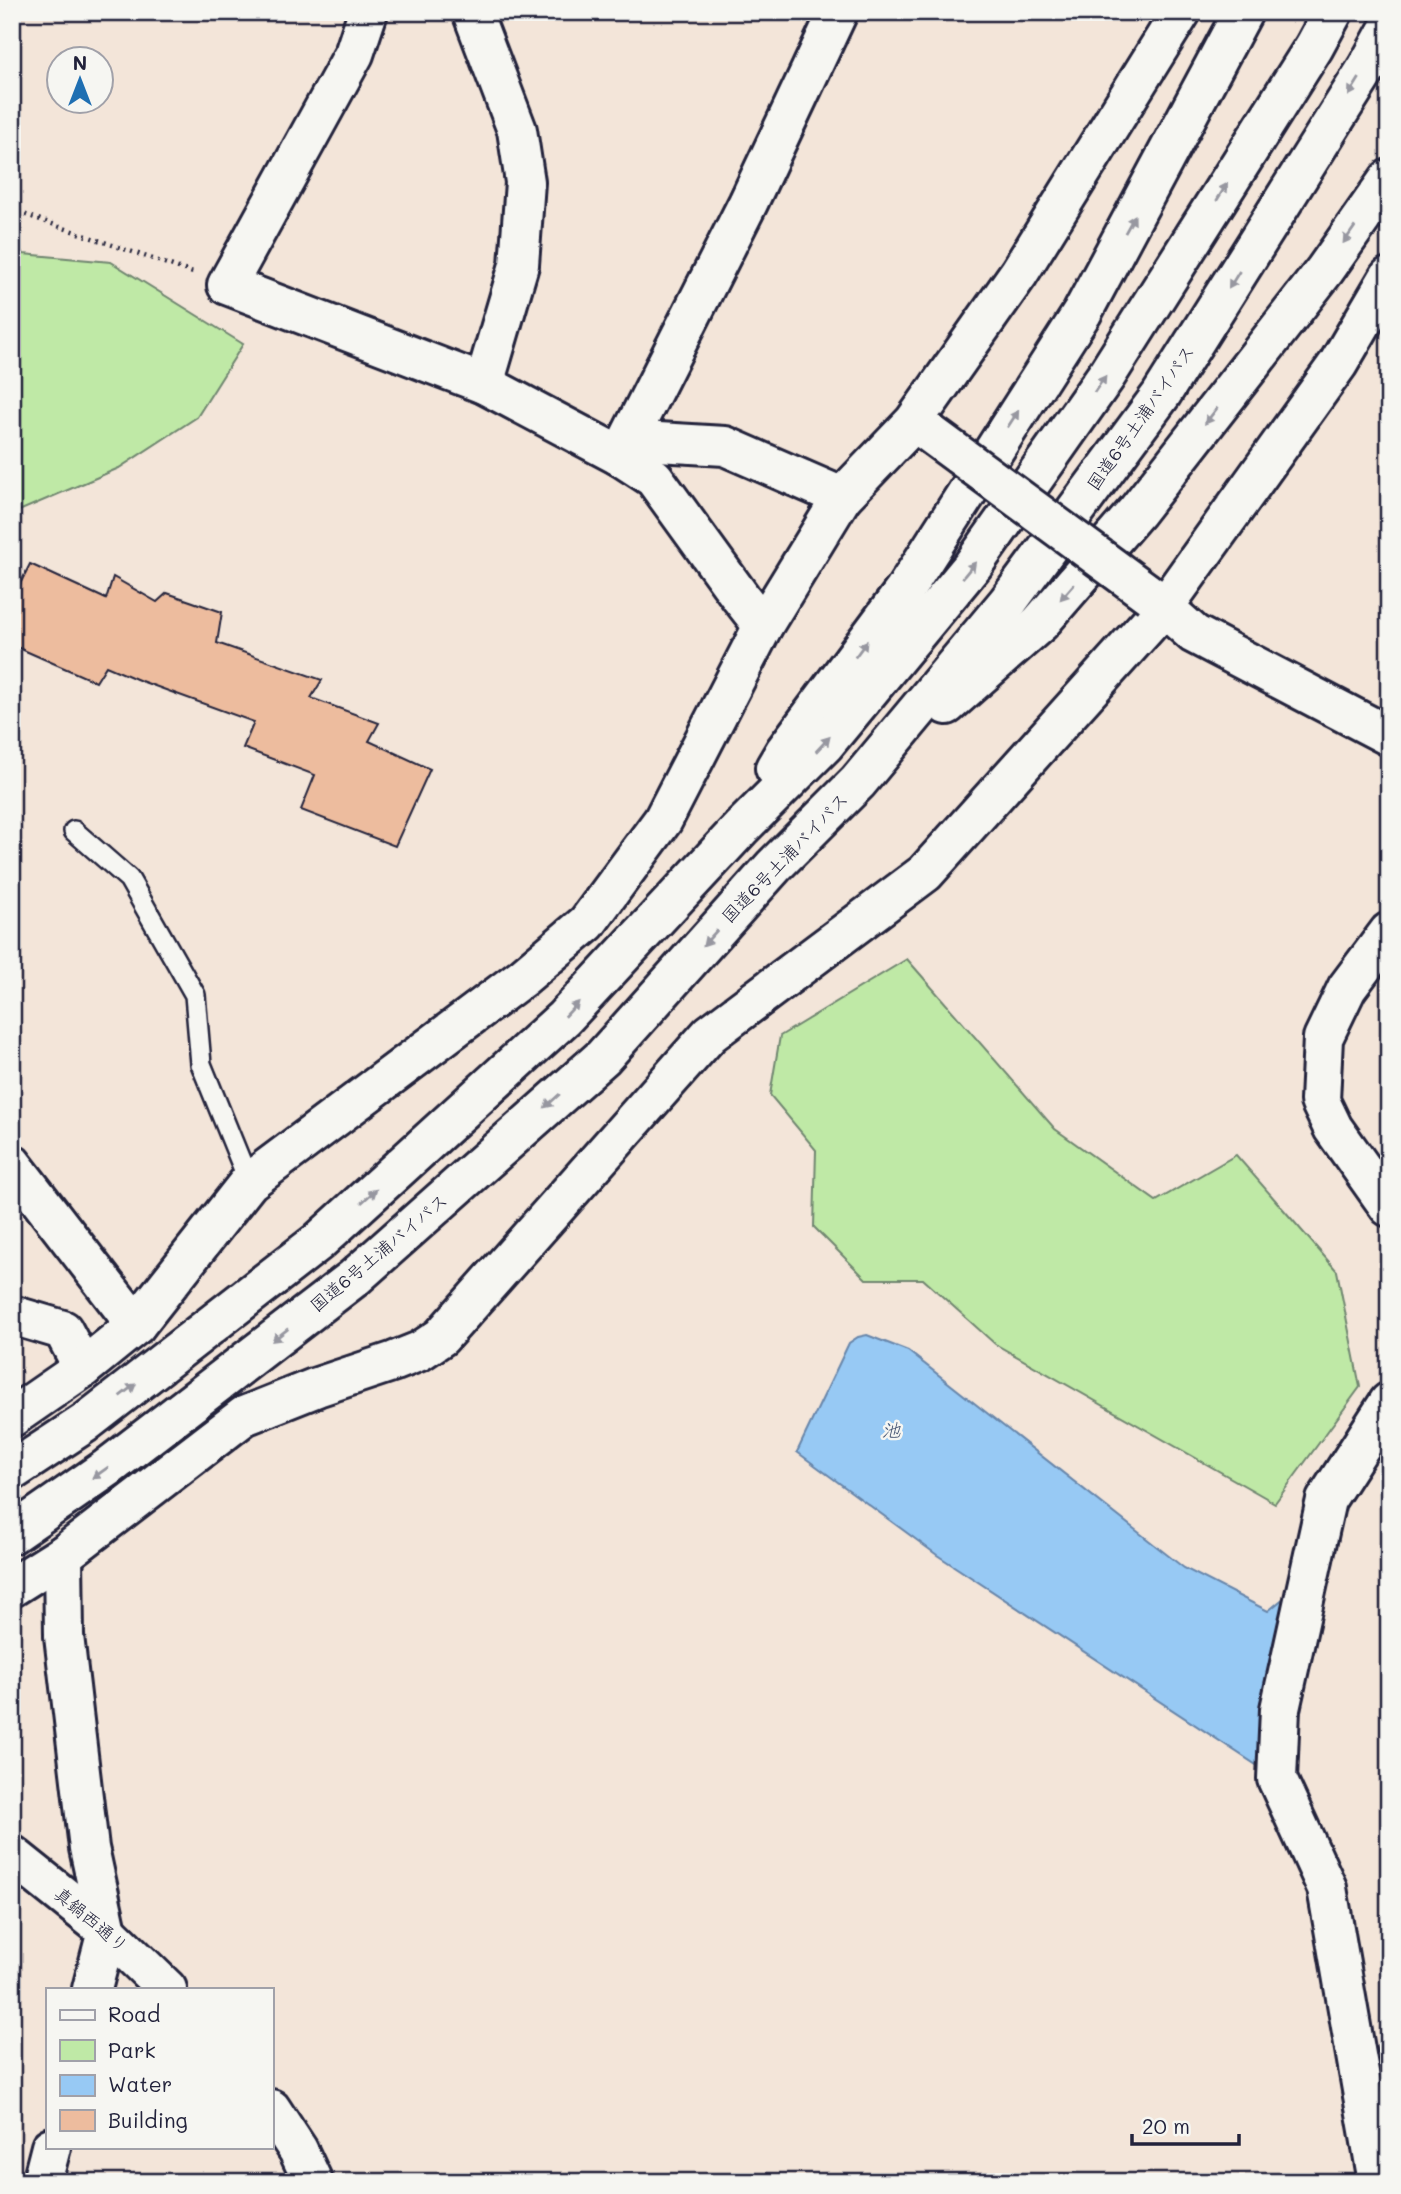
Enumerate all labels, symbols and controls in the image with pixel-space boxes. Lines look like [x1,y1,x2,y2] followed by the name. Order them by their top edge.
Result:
[46,46,116,116] north arrow
[73,50,87,75] text: N
[1348,78,1361,97] one-way arrow
[1216,182,1229,202] one-way arrow
[1124,214,1136,234] one-way arrow
[1342,226,1356,244] one-way arrow
[1227,271,1240,290] one-way arrow
[1081,340,1199,495] street label: 国道6号土浦バイパス
[1093,375,1107,393] one-way arrow
[1204,406,1219,424] one-way arrow
[1007,409,1020,429] one-way arrow
[961,561,976,578] one-way arrow
[1060,583,1075,600] one-way arrow
[853,640,867,658] one-way arrow
[815,735,831,753] one-way arrow
[716,787,853,928] street label: 国道6号土浦バイパス
[702,929,718,947] one-way arrow
[564,1000,580,1018] one-way arrow
[544,1093,561,1109] one-way arrow
[305,1188,452,1317] street label: 国道6号土浦バイパス
[360,1188,378,1204] one-way arrow
[272,1327,290,1342] one-way arrow
[119,1383,138,1397] one-way arrow
[881,1417,901,1442] water label: 池
[91,1466,109,1480] one-way arrow
[49,1881,134,1957] street label: 真鍋西通り
[46,1988,273,2148] legend
[108,2000,160,2027] text: Road
[108,2036,156,2063] text: Park
[108,2070,172,2097] text: Water
[1132,2103,1238,2147] scale bar
[108,2106,188,2133] text: Building
[1142,2112,1190,2139] text: 20 m

